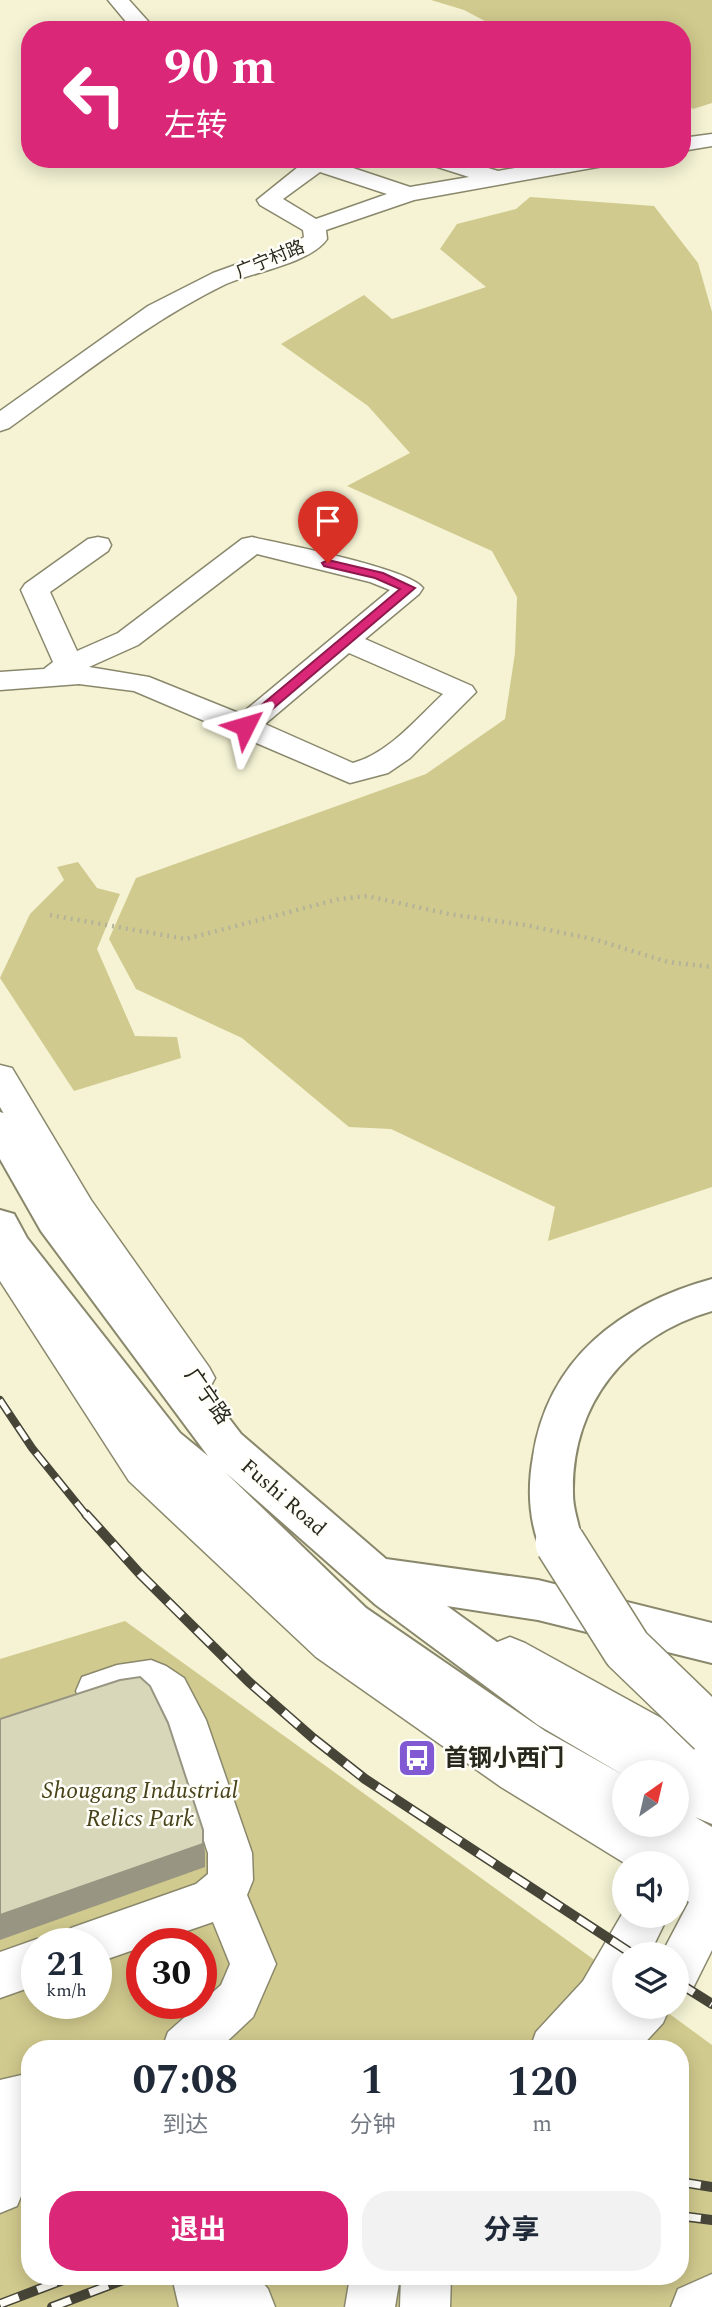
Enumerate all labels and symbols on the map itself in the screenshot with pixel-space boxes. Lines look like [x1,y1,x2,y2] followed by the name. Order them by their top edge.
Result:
[232,233,309,285] street label: 广宁村路
[298,491,358,563] pin
[208,689,282,763] position arrow
[176,1362,238,1432] street label: 广宁路
[233,1451,333,1544] street label: Fushi Road
[396,1737,438,1779] bus stop icon: 首钢小西门
[444,1741,564,1777] place label: 首钢小西门
[612,1760,690,1838] north arrow
[42,1773,238,1837] park label: Shougang Industrial Relics Park
[126,1928,217,2019] speed limit sign: 30

